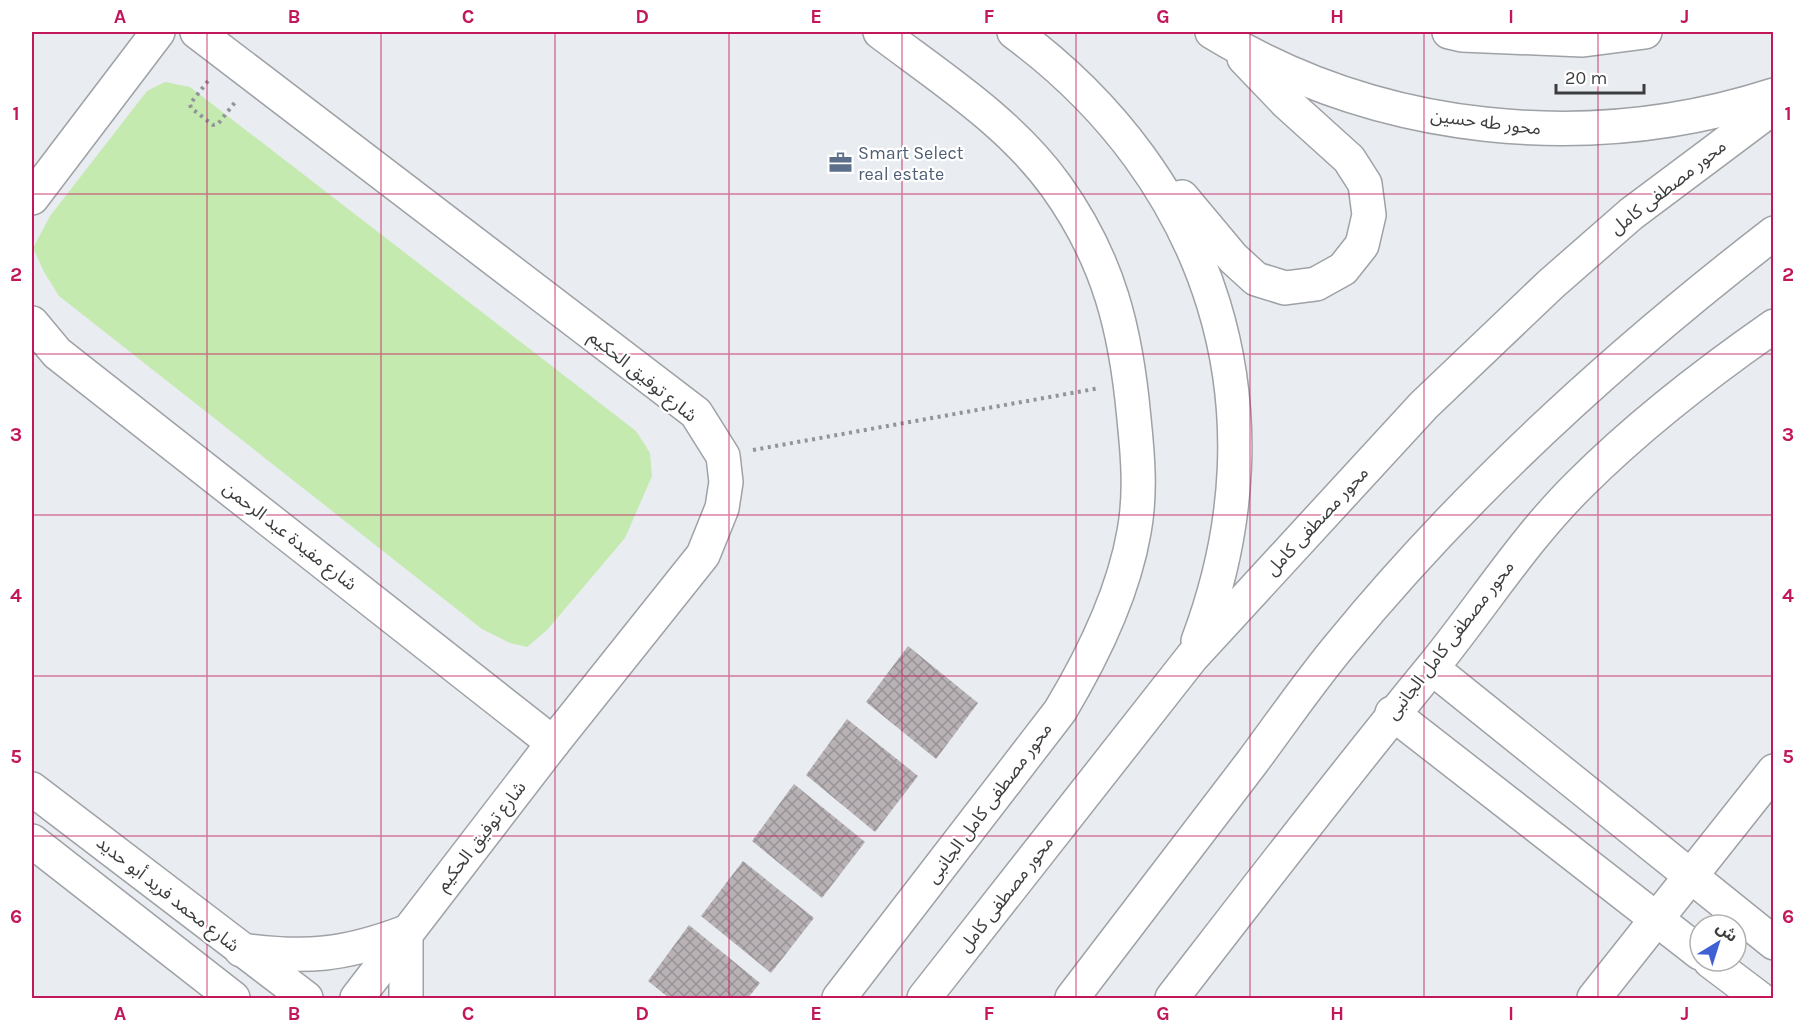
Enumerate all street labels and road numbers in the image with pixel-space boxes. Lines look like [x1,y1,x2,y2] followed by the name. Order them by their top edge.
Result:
[1429,104,1543,140] street label: محور طه حسين
[1606,135,1730,239] street label: محور مصطفى كامل
[582,326,702,429] street label: شارع توفيق الحكيم
[1261,462,1373,580] street label: محور مصطفى كامل
[217,477,361,598] street label: شارع مفيدة عبد الرحمن
[1381,556,1519,724] street label: محور مصطفى كامل الجانبى
[921,718,1057,888] street label: محور مصطفى كامل الجانبى
[431,777,533,897] street label: شارع توفيق الحكيم
[90,831,244,959] street label: شارع محمد فريد أبو حديد
[954,832,1058,956] street label: محور مصطفى كامل

